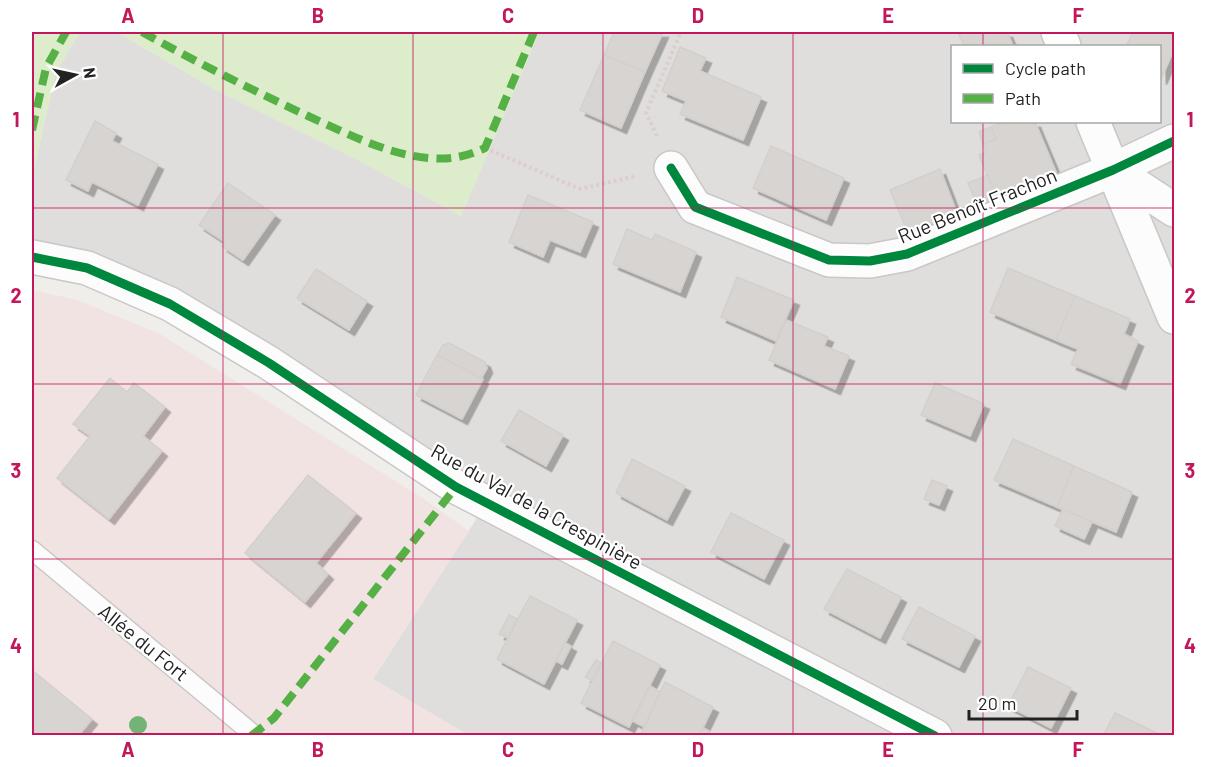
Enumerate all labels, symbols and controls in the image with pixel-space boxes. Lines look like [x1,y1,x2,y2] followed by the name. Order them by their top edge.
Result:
[121,3,135,27] text: A
[312,3,324,27] text: B
[502,3,514,27] text: C
[692,3,704,27] text: D
[882,3,894,27] text: E
[1072,3,1084,27] text: F
[45,45,105,105] north arrow
[951,45,1161,123] legend
[1005,57,1086,79] text: Cycle path
[80,66,100,79] text: N
[1005,87,1041,109] text: Path
[12,107,20,131] text: 1
[1186,107,1194,131] text: 1
[894,162,1060,248] street label: Rue Benoît Frachon
[10,283,22,307] text: 2
[1184,283,1196,307] text: 2
[427,438,647,574] street label: Rue du Val de la Crespinière
[11,458,21,482] text: 3
[1185,458,1195,482] text: 3
[94,598,194,686] street label: Allée du Fort
[10,633,22,657] text: 4
[1184,633,1196,657] text: 4
[969,683,1077,721] scale bar
[978,692,1016,714] text: 20 m
[121,737,135,761] text: A
[312,737,324,761] text: B
[502,737,514,761] text: C
[692,737,704,761] text: D
[882,737,894,761] text: E
[1072,737,1084,761] text: F

